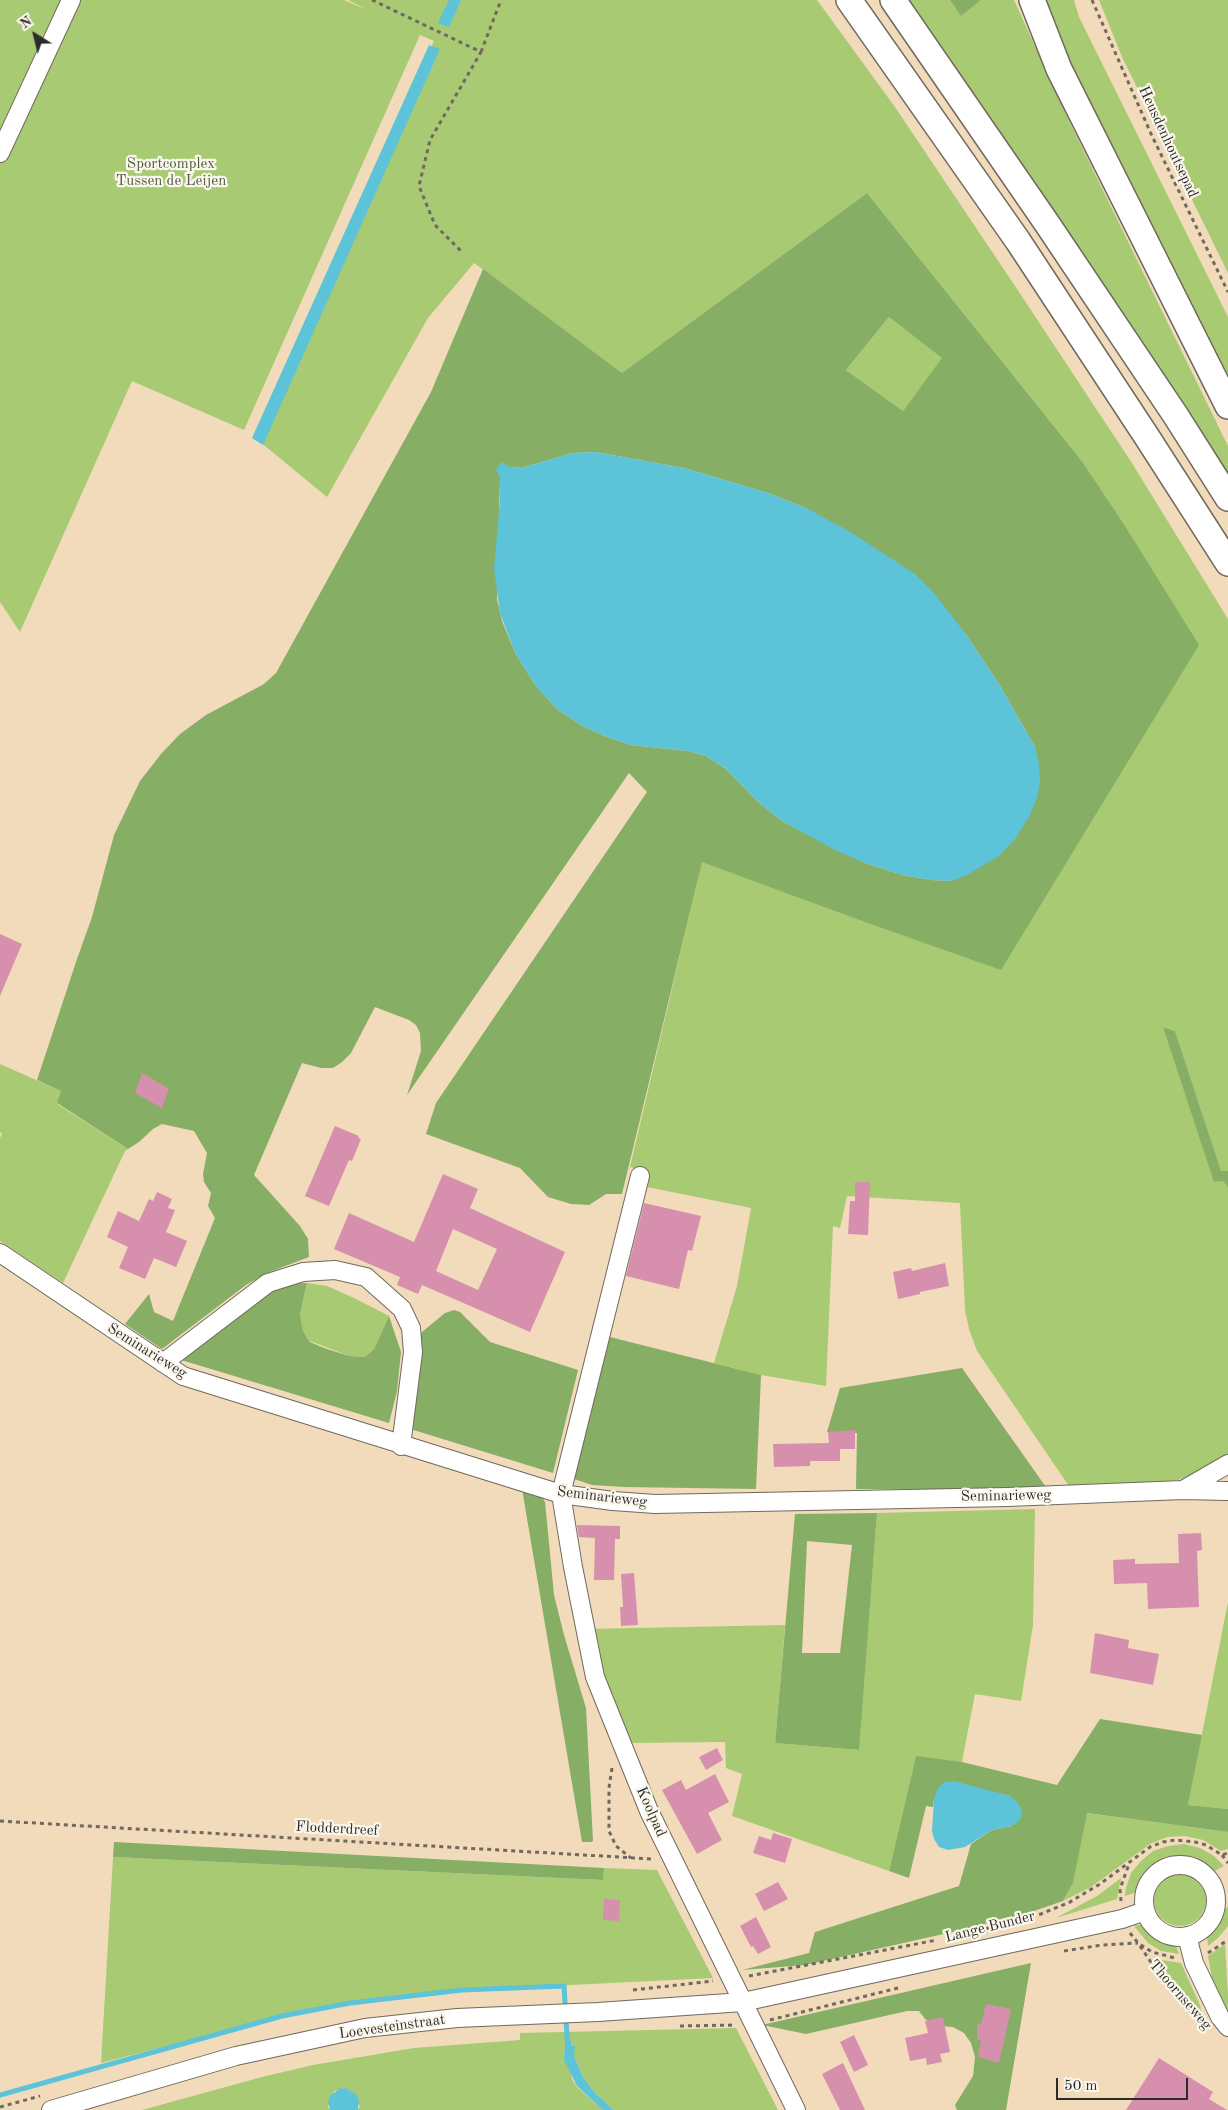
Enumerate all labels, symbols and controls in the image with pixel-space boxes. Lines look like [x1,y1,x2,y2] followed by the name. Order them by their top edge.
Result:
[10,10,60,60] north arrow
[18,14,35,32] text: N
[1134,83,1202,201] street label: Heusdenhoutsepad
[116,155,226,190] park label: Sportcomplex Tussen de Leijen
[104,1319,190,1383] street label: Seminarieweg
[556,1483,648,1511] street label: Seminarieweg
[961,1486,1051,1506] street label: Seminarieweg
[632,1784,670,1840] street label: Koolpad
[295,1818,379,1840] street label: Flodderdreef
[943,1907,1037,1947] street label: Lange Bunder
[1145,1956,1215,2034] street label: Thoornseweg
[338,2011,446,2043] street label: Loevesteinstraat
[1058,2068,1190,2100] scale bar
[1064,2079,1098,2094] text: 50 m

